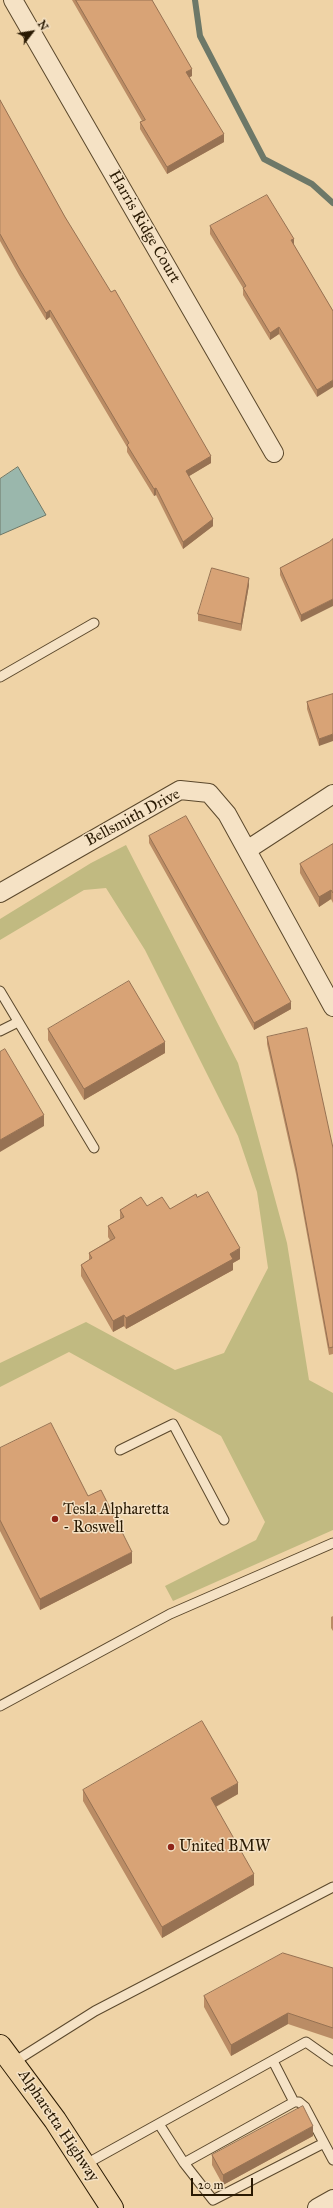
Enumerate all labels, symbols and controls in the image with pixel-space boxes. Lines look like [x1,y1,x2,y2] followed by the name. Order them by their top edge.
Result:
[12,12,52,52] north arrow
[35,18,51,33] text: N
[104,167,184,287] street label: Harris Ridge Court
[82,785,184,851] street label: Bellsmith Drive
[63,1500,169,1538] place label: Tesla Alpharetta - Roswell
[50,1514,60,1524] marker: Tesla Alpharetta - Roswell
[179,1837,270,1857] place label: United BMW
[166,1842,176,1852] marker: United BMW
[13,2066,103,2186] street label: Alpharetta Highway
[193,2170,255,2196] scale bar
[198,2178,224,2192] text: 20 m

